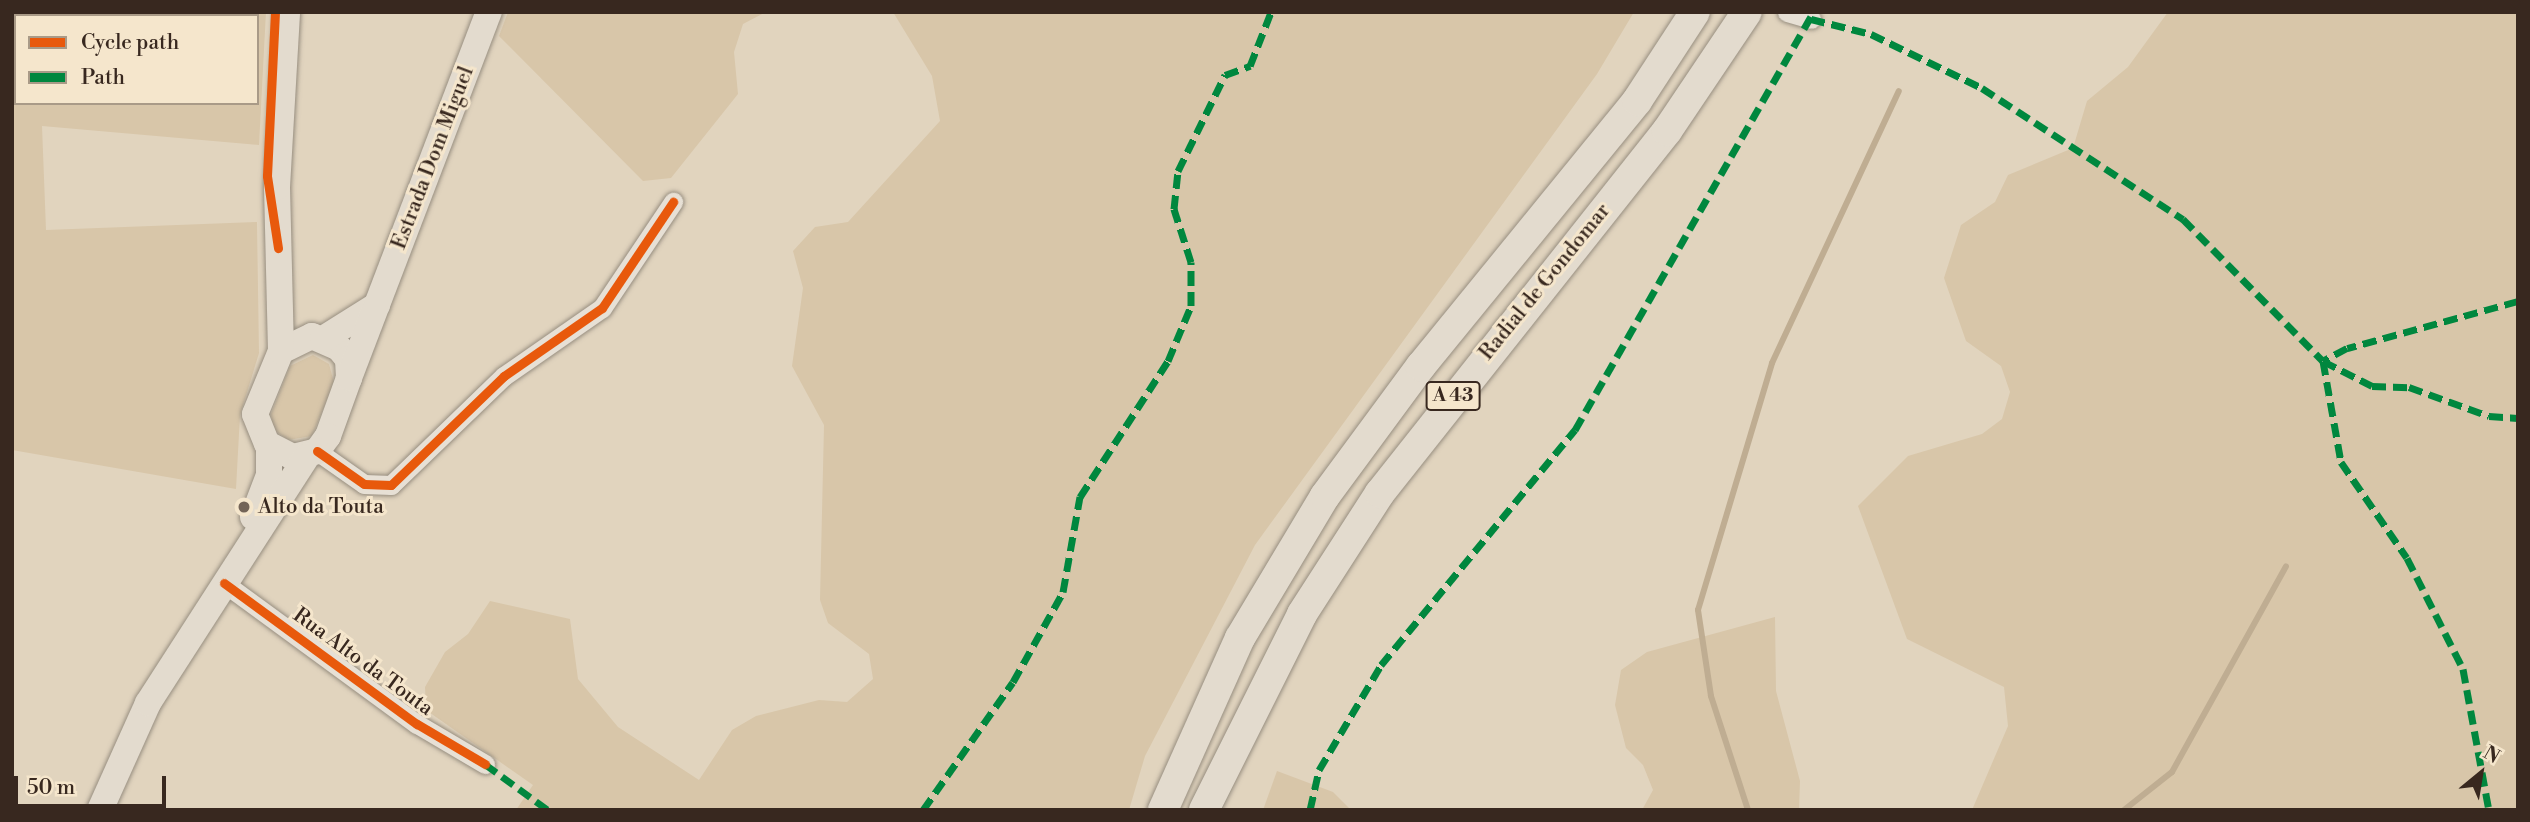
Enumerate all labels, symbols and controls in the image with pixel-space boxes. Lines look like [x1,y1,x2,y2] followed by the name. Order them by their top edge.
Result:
[14,14,259,105] legend
[81,30,179,56] text: Cycle path
[387,63,479,253] street label: Estrada Dom Miguel
[81,65,125,91] text: Path
[1474,199,1616,365] street label: Radial de Gondomar
[1425,380,1481,412] road number: A 43
[258,494,384,520] place label: Alto da Touta
[236,499,252,515] marker: Alto da Touta
[288,603,438,721] street label: Rua Alto da Touta
[2446,738,2516,808] north arrow
[2479,741,2504,769] text: N
[18,762,170,806] scale bar
[27,775,75,801] text: 50 m

